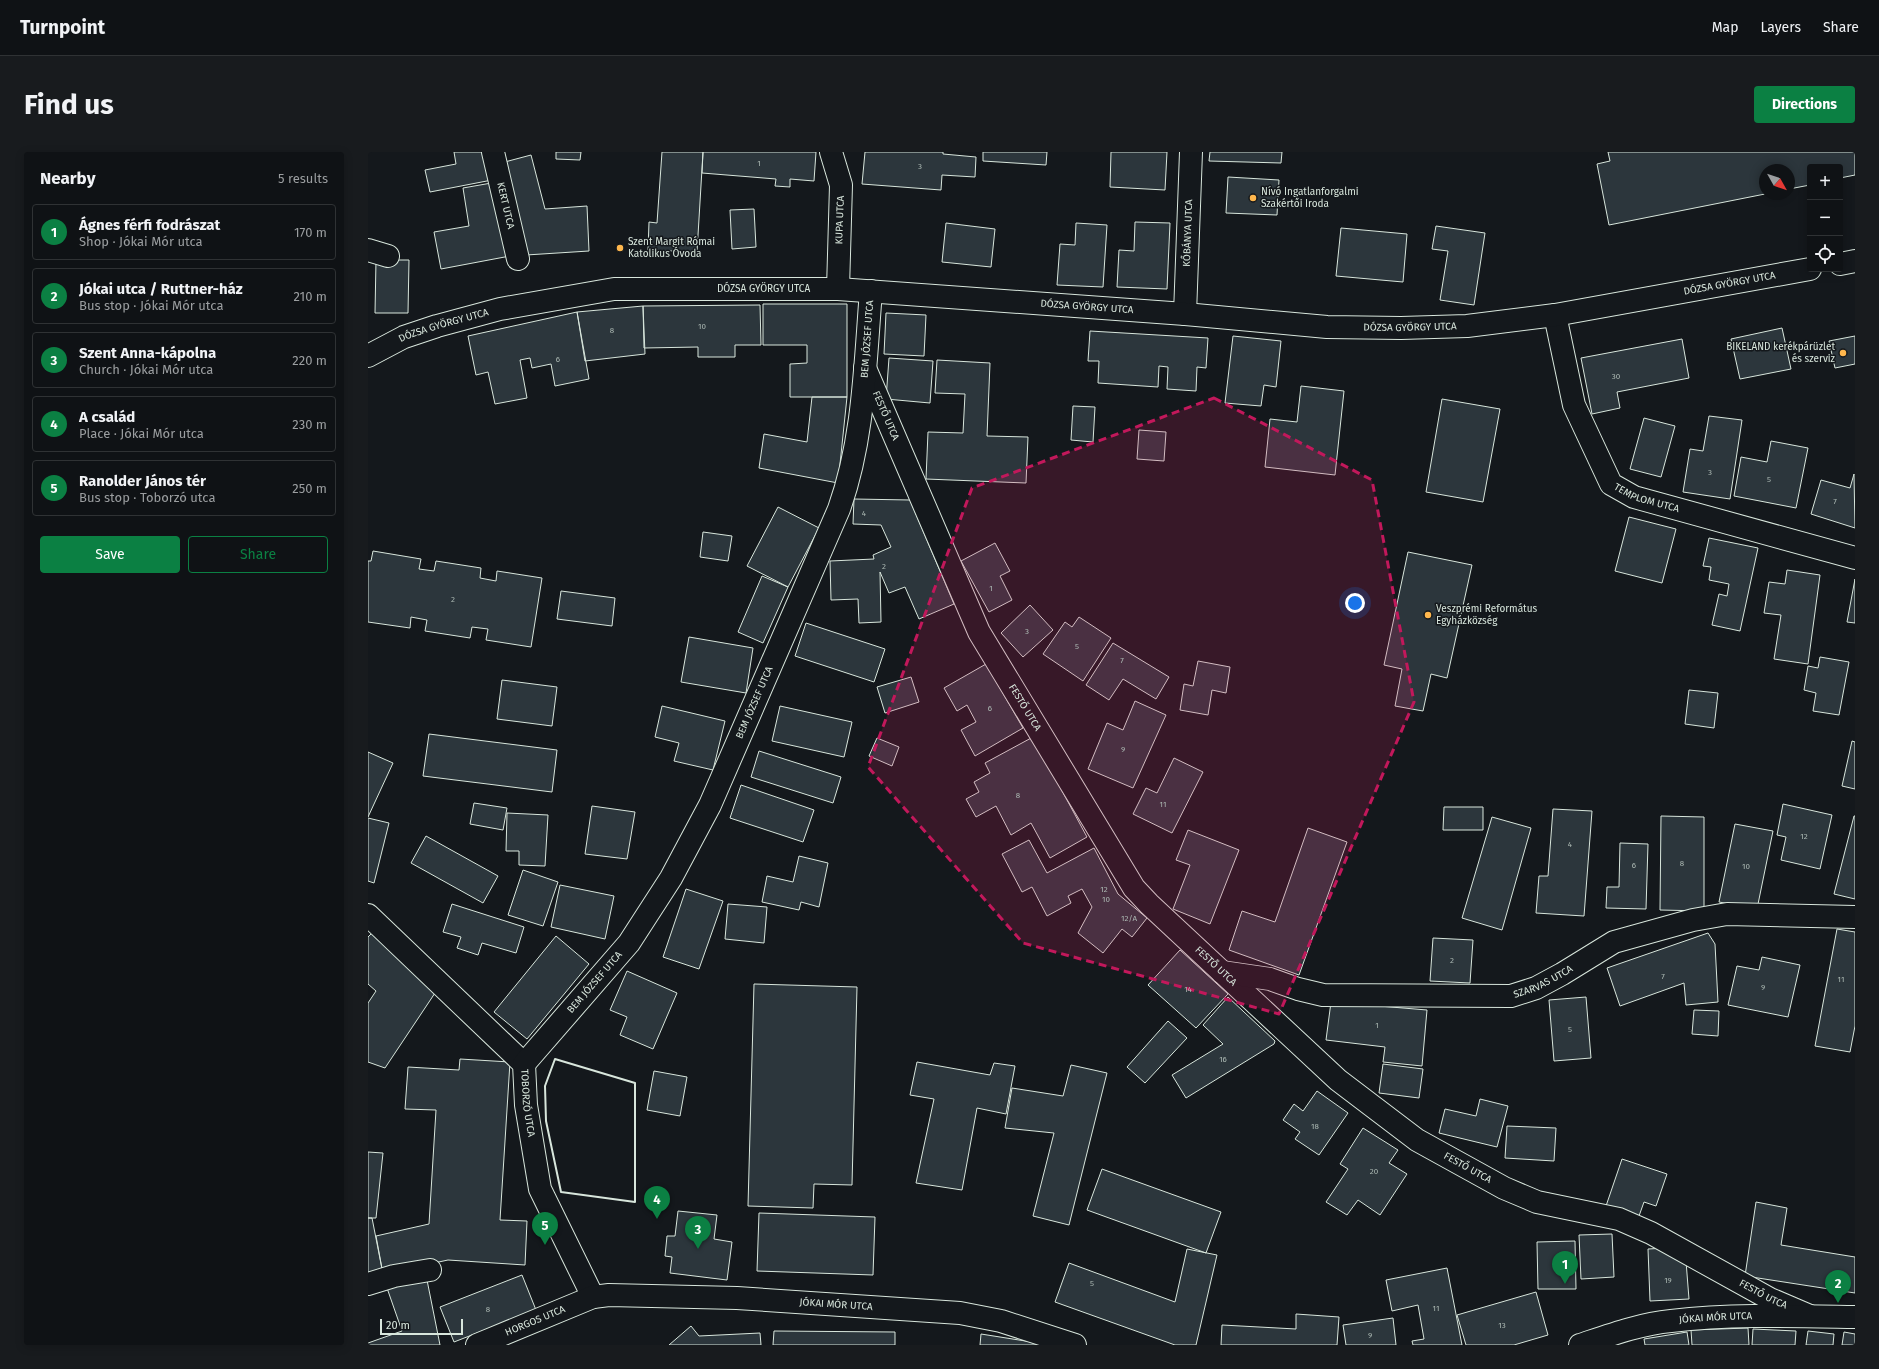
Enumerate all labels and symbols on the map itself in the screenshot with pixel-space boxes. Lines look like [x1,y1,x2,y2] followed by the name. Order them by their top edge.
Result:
[757,159,761,168] house number: 1
[918,162,922,171] house number: 3
[1759,164,1795,200] north arrow
[494,181,517,230] street label: KERT UTCA
[1261,185,1359,210] place label: Nívó Ingatlanforgalmi Szakértői Iroda
[1248,193,1258,203] marker: Nívó Ingatlanforgalmi Szakértői Iroda
[833,195,847,245] street label: KUPA UTCA
[1179,199,1195,267] street label: KŐBÁNYA UTCA
[628,236,715,260] place label: Szent Margit Római Katolikus Óvoda
[615,243,625,253] marker: Szent Margit Római Katolikus Óvoda
[1683,269,1777,298] street label: DÓZSA GYÖRGY UTCA
[717,281,810,295] street label: DÓZSA GYÖRGY UTCA
[1040,296,1134,316] street label: DÓZSA GYÖRGY UTCA
[858,300,876,379] street label: BEM JÓZSEF UTCA
[397,306,490,345] street label: DÓZSA GYÖRGY UTCA
[1363,320,1457,334] street label: DÓZSA GYÖRGY UTCA
[698,322,706,331] house number: 10
[610,326,615,335] house number: 8
[1726,341,1836,365] place label: BIKELAND kerékpárüzlet és szerviz
[1838,348,1848,358] marker: BIKELAND kerékpárüzlet és szerviz
[556,355,560,364] house number: 6
[1612,372,1621,381] house number: 30
[870,389,902,443] street label: FESTŐ UTCA
[1708,468,1712,477] house number: 3
[1767,475,1771,484] house number: 5
[1612,481,1681,515] street label: TEMPLOM UTCA
[1833,497,1837,506] house number: 7
[862,509,867,518] house number: 4
[882,562,886,571] house number: 2
[989,584,993,593] house number: 1
[1345,593,1365,613] your location
[451,595,455,604] house number: 2
[1436,603,1538,627] place label: Veszprémi Református Egyházközség
[1423,610,1433,620] marker: Veszprémi Református Egyházközség
[1025,627,1029,636] house number: 3
[1075,642,1079,651] house number: 5
[1120,656,1124,665] house number: 7
[734,664,776,741] street label: BEM JÓZSEF UTCA
[1006,682,1044,733] street label: FESTŐ UTCA
[988,704,992,713] house number: 6
[1121,745,1125,754] house number: 9
[1016,791,1021,800] house number: 8
[1160,800,1166,809] house number: 11
[1800,832,1808,841] house number: 12
[1568,840,1573,849] house number: 4
[1680,859,1685,868] house number: 8
[1632,861,1636,870] house number: 6
[1742,862,1750,871] house number: 10
[1100,885,1108,894] house number: 12
[1102,895,1110,904] house number: 10
[1121,914,1137,923] house number: 12/A
[1192,944,1239,989] street label: FESTŐ UTCA
[565,949,625,1016] street label: BEM JÓZSEF UTCA
[1450,956,1454,965] house number: 2
[1512,963,1575,1001] street label: SZARVAS UTCA
[1661,972,1665,981] house number: 7
[1838,975,1844,984] house number: 11
[1761,983,1765,992] house number: 9
[1184,985,1193,994] house number: 14
[1375,1021,1379,1030] house number: 1
[1568,1025,1572,1034] house number: 5
[1219,1055,1227,1064] house number: 16
[518,1069,537,1138] street label: TOBORZÓ UTCA
[1311,1122,1320,1131] house number: 18
[1442,1150,1494,1186] street label: FESTŐ UTCA
[1370,1167,1379,1176] house number: 20
[644,1186,670,1219] pin: 4
[532,1212,558,1245] pin: 5
[685,1216,711,1249] pin: 3
[1552,1251,1578,1284] pin: 1
[1825,1270,1851,1303] pin: 2
[1664,1276,1672,1285] house number: 19
[1737,1277,1789,1312] street label: FESTŐ UTCA
[1090,1279,1094,1288] house number: 5
[799,1294,873,1313] street label: JÓKAI MÓR UTCA
[503,1303,567,1339] street label: HORGOS UTCA
[1433,1304,1439,1313] house number: 11
[486,1305,491,1314] house number: 8
[1678,1309,1753,1326] street label: JÓKAI MÓR UTCA
[380,1317,463,1336] scale bar
[1498,1321,1506,1330] house number: 13
[1368,1331,1372,1340] house number: 9

